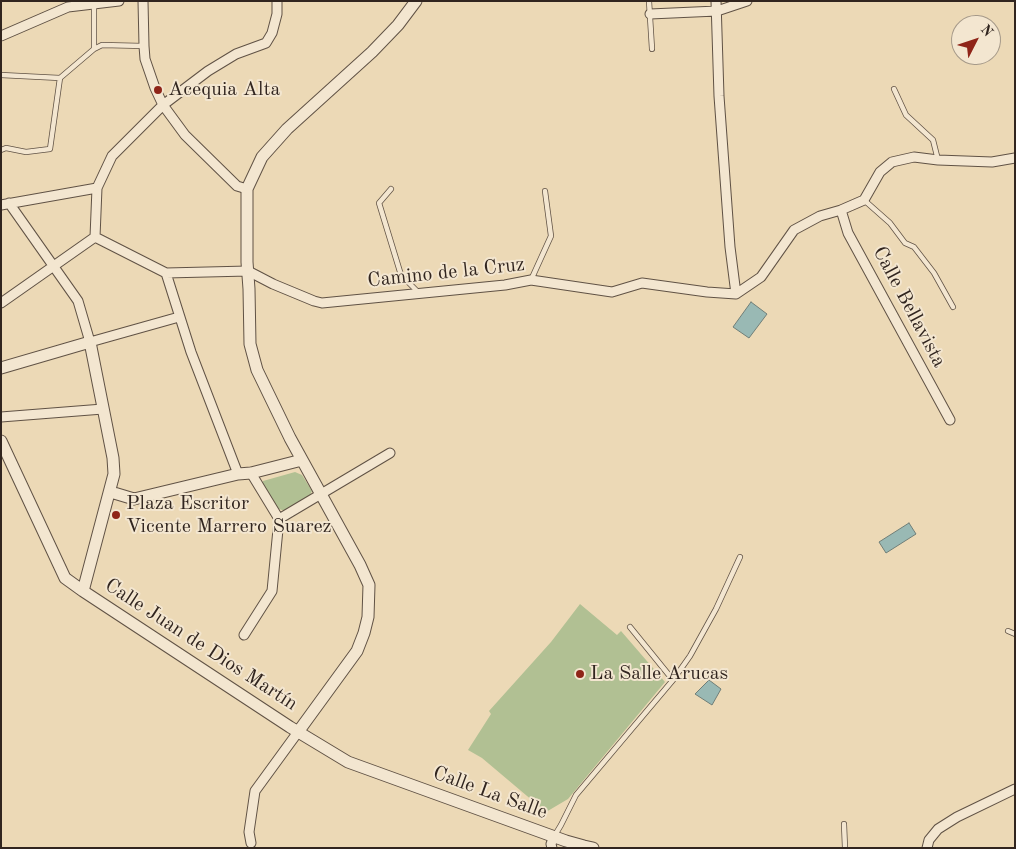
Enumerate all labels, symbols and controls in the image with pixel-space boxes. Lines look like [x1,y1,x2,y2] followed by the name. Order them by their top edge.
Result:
[951,15,1001,65] north arrow
[978,22,995,39] text: N
[168,78,280,102] place label: Acequia Alta
[152,84,164,96] marker: Acequia Alta
[867,242,951,372] street label: Calle Bellavista
[366,253,526,293] street label: Camino de la Cruz
[126,492,332,539] place label: Plaza Escritor Vicente Marrero Suarez
[110,509,122,521] marker: Plaza Escritor Vicente Marrero Suarez
[100,574,302,716] street label: Calle Juan de Dios Martín
[590,662,728,686] place label: La Salle Arucas
[574,668,586,680] marker: La Salle Arucas
[429,761,551,825] street label: Calle La Salle

